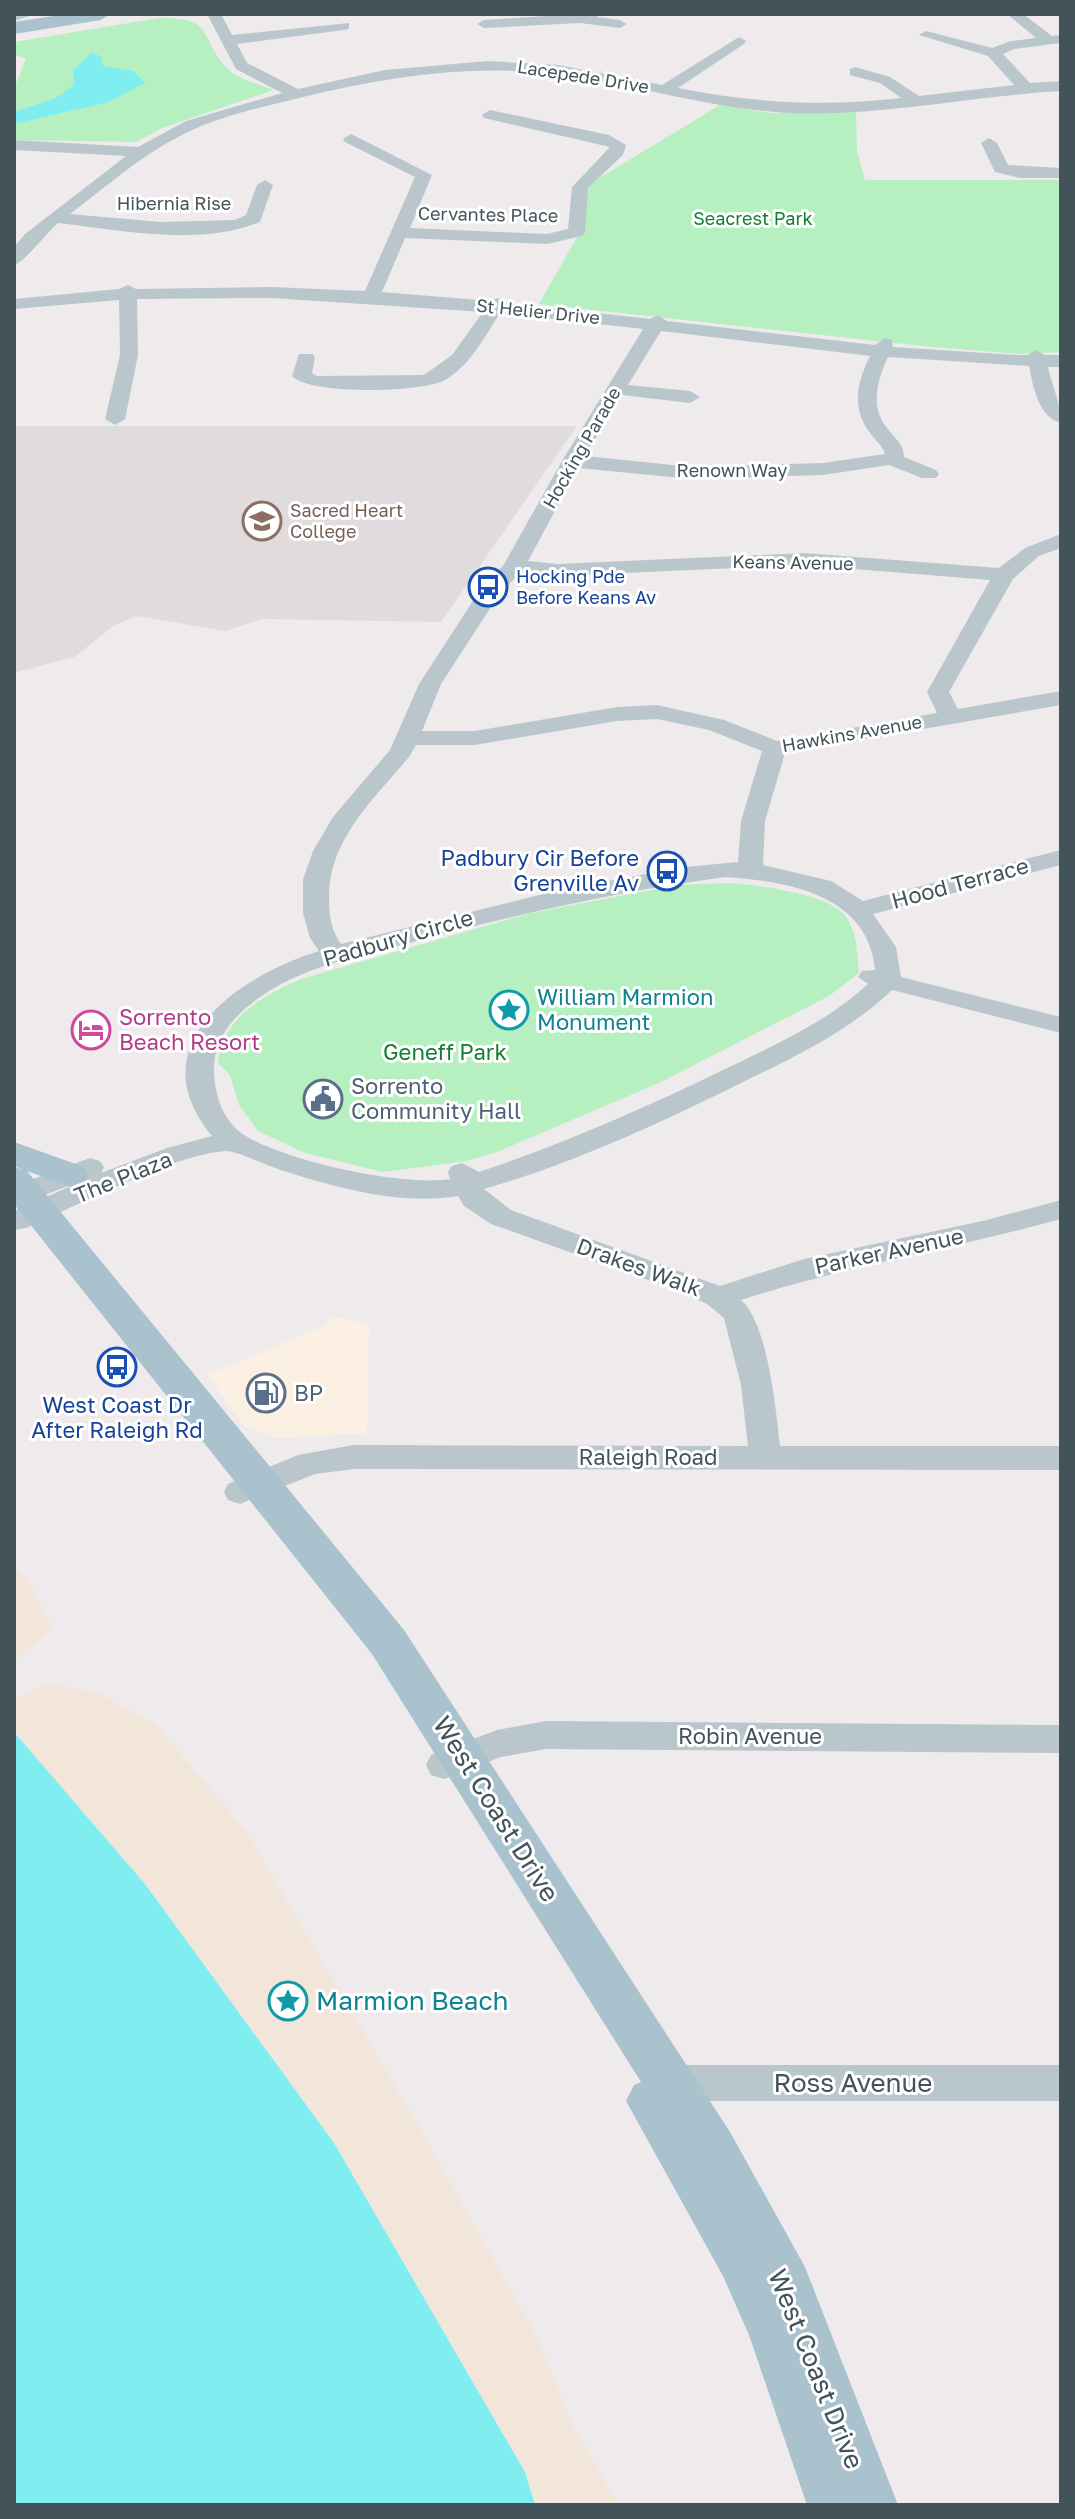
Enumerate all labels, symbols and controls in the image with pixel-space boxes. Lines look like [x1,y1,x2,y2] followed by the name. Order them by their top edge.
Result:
[516,55,651,97] street label: Lacepede Drive
[117,192,231,214] street label: Hibernia Rise
[418,202,558,226] street label: Cervantes Place
[693,207,813,229] park label: Seacrest Park
[475,294,601,328] street label: St Helier Drive
[538,383,625,512] street label: Hocking Parade
[677,459,787,481] street label: Renown Way
[290,499,403,542] place label: Sacred Heart College
[241,500,283,542] school or university icon: Sacred Heart College
[732,550,854,574] street label: Keans Avenue
[516,565,656,608] place label: Hocking Pde Before Keans Av
[467,566,509,608] bus stop icon: Hocking Pde Before Keans Av
[780,710,924,756] street label: Hawkins Avenue
[441,844,639,896] place label: Padbury Cir Before Grenville Av
[646,850,688,892] bus stop icon: Padbury Cir Before Grenville Av
[888,851,1031,914] street label: Hood Terrace
[320,903,476,972] street label: Padbury Circle
[537,983,713,1035] place label: William Marmion Monument
[488,989,530,1031] place icon: William Marmion Monument
[119,1003,260,1055] place label: Sorrento Beach Resort
[70,1009,112,1051] hotel icon: Sorrento Beach Resort
[383,1038,507,1065] park label: Geneff Park
[351,1072,521,1124] place label: Sorrento Community Hall
[302,1078,344,1120] public building icon: Sorrento Community Hall
[70,1145,176,1208] street label: The Plaza
[812,1222,966,1279] street label: Parker Avenue
[573,1232,705,1301] street label: Drakes Walk
[96,1346,138,1388] bus stop icon: West Coast Dr After Raleigh Rd
[245,1372,287,1414] fuel station icon: BP
[294,1379,323,1406] place label: BP
[31,1391,203,1443] place label: West Coast Dr After Raleigh Rd
[578,1443,718,1470] street label: Raleigh Road
[427,1710,566,1907] street label: West Coast Drive
[678,1722,822,1749] street label: Robin Avenue
[267,1980,309,2022] place icon: Marmion Beach
[316,1985,509,2016] place label: Marmion Beach
[774,2067,932,2098] street label: Ross Avenue
[762,2264,871,2473] street label: West Coast Drive

